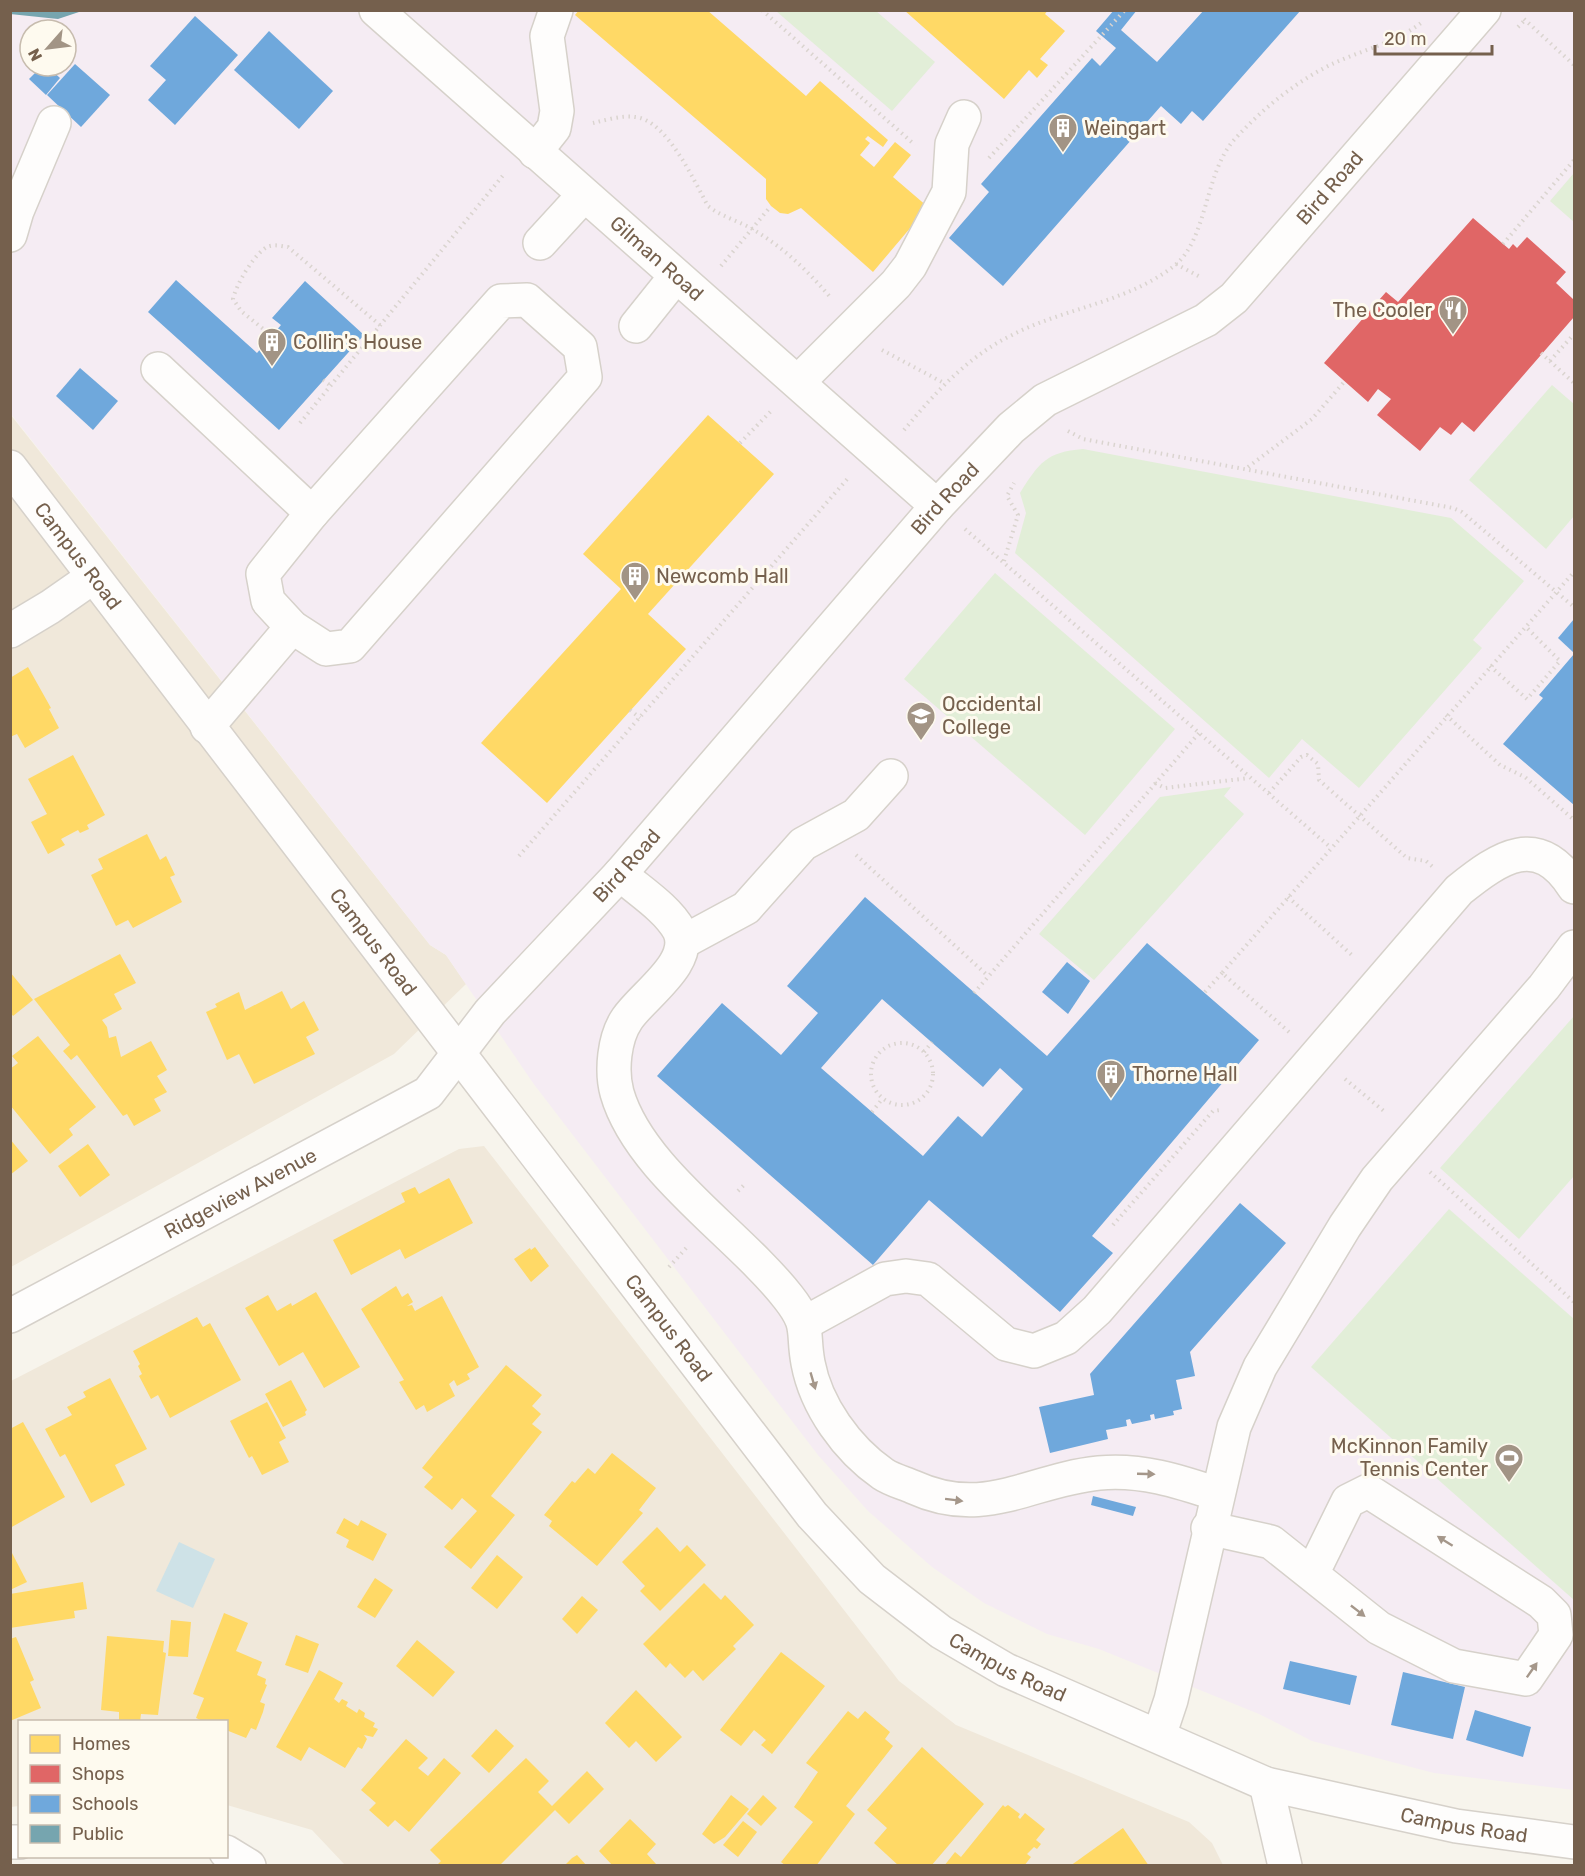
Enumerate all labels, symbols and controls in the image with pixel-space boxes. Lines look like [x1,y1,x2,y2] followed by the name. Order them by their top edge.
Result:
[18,18,78,78] north arrow
[1375,18,1492,56] scale bar
[1384,28,1426,50] text: 20 m
[24,45,46,64] text: N
[1047,112,1079,154] building icon: Weingart
[1084,116,1166,140] place label: Weingart
[1291,146,1368,230] street label: Bird Road
[605,211,709,306] street label: Gilman Road
[1437,294,1469,336] restaurant icon: The Cooler
[1333,298,1432,322] place label: The Cooler
[256,326,288,368] building icon: Collin's House
[293,330,422,354] place label: Collin's House
[906,457,984,540] street label: Bird Road
[29,498,127,614] street label: Campus Road
[619,560,651,602] building icon: Newcomb Hall
[656,564,789,588] place label: Newcomb Hall
[942,692,1041,739] place label: Occidental College
[905,700,937,742] school or university icon: Occidental College
[588,824,665,907] street label: Bird Road
[325,884,422,1000] street label: Campus Road
[1095,1058,1127,1100] building icon: Thorne Hall
[1132,1062,1238,1086] place label: Thorne Hall
[160,1143,321,1244] street label: Ridgeview Avenue
[620,1269,717,1386] street label: Campus Road
[809,1372,818,1390] one-way arrow
[1331,1434,1488,1481] place label: McKinnon Family Tennis Center
[1493,1442,1525,1484] sports icon: McKinnon Family Tennis Center
[1136,1470,1155,1479] one-way arrow
[945,1495,964,1504] one-way arrow
[1437,1535,1453,1546] one-way arrow
[1350,1604,1365,1616] one-way arrow
[945,1627,1070,1707] street label: Campus Road
[1526,1663,1538,1679] one-way arrow
[18,1720,228,1858] legend
[72,1733,130,1755] text: Homes
[72,1763,124,1785] text: Shops
[72,1793,138,1815] text: Schools
[1398,1802,1529,1848] street label: Campus Road
[72,1823,124,1845] text: Public

